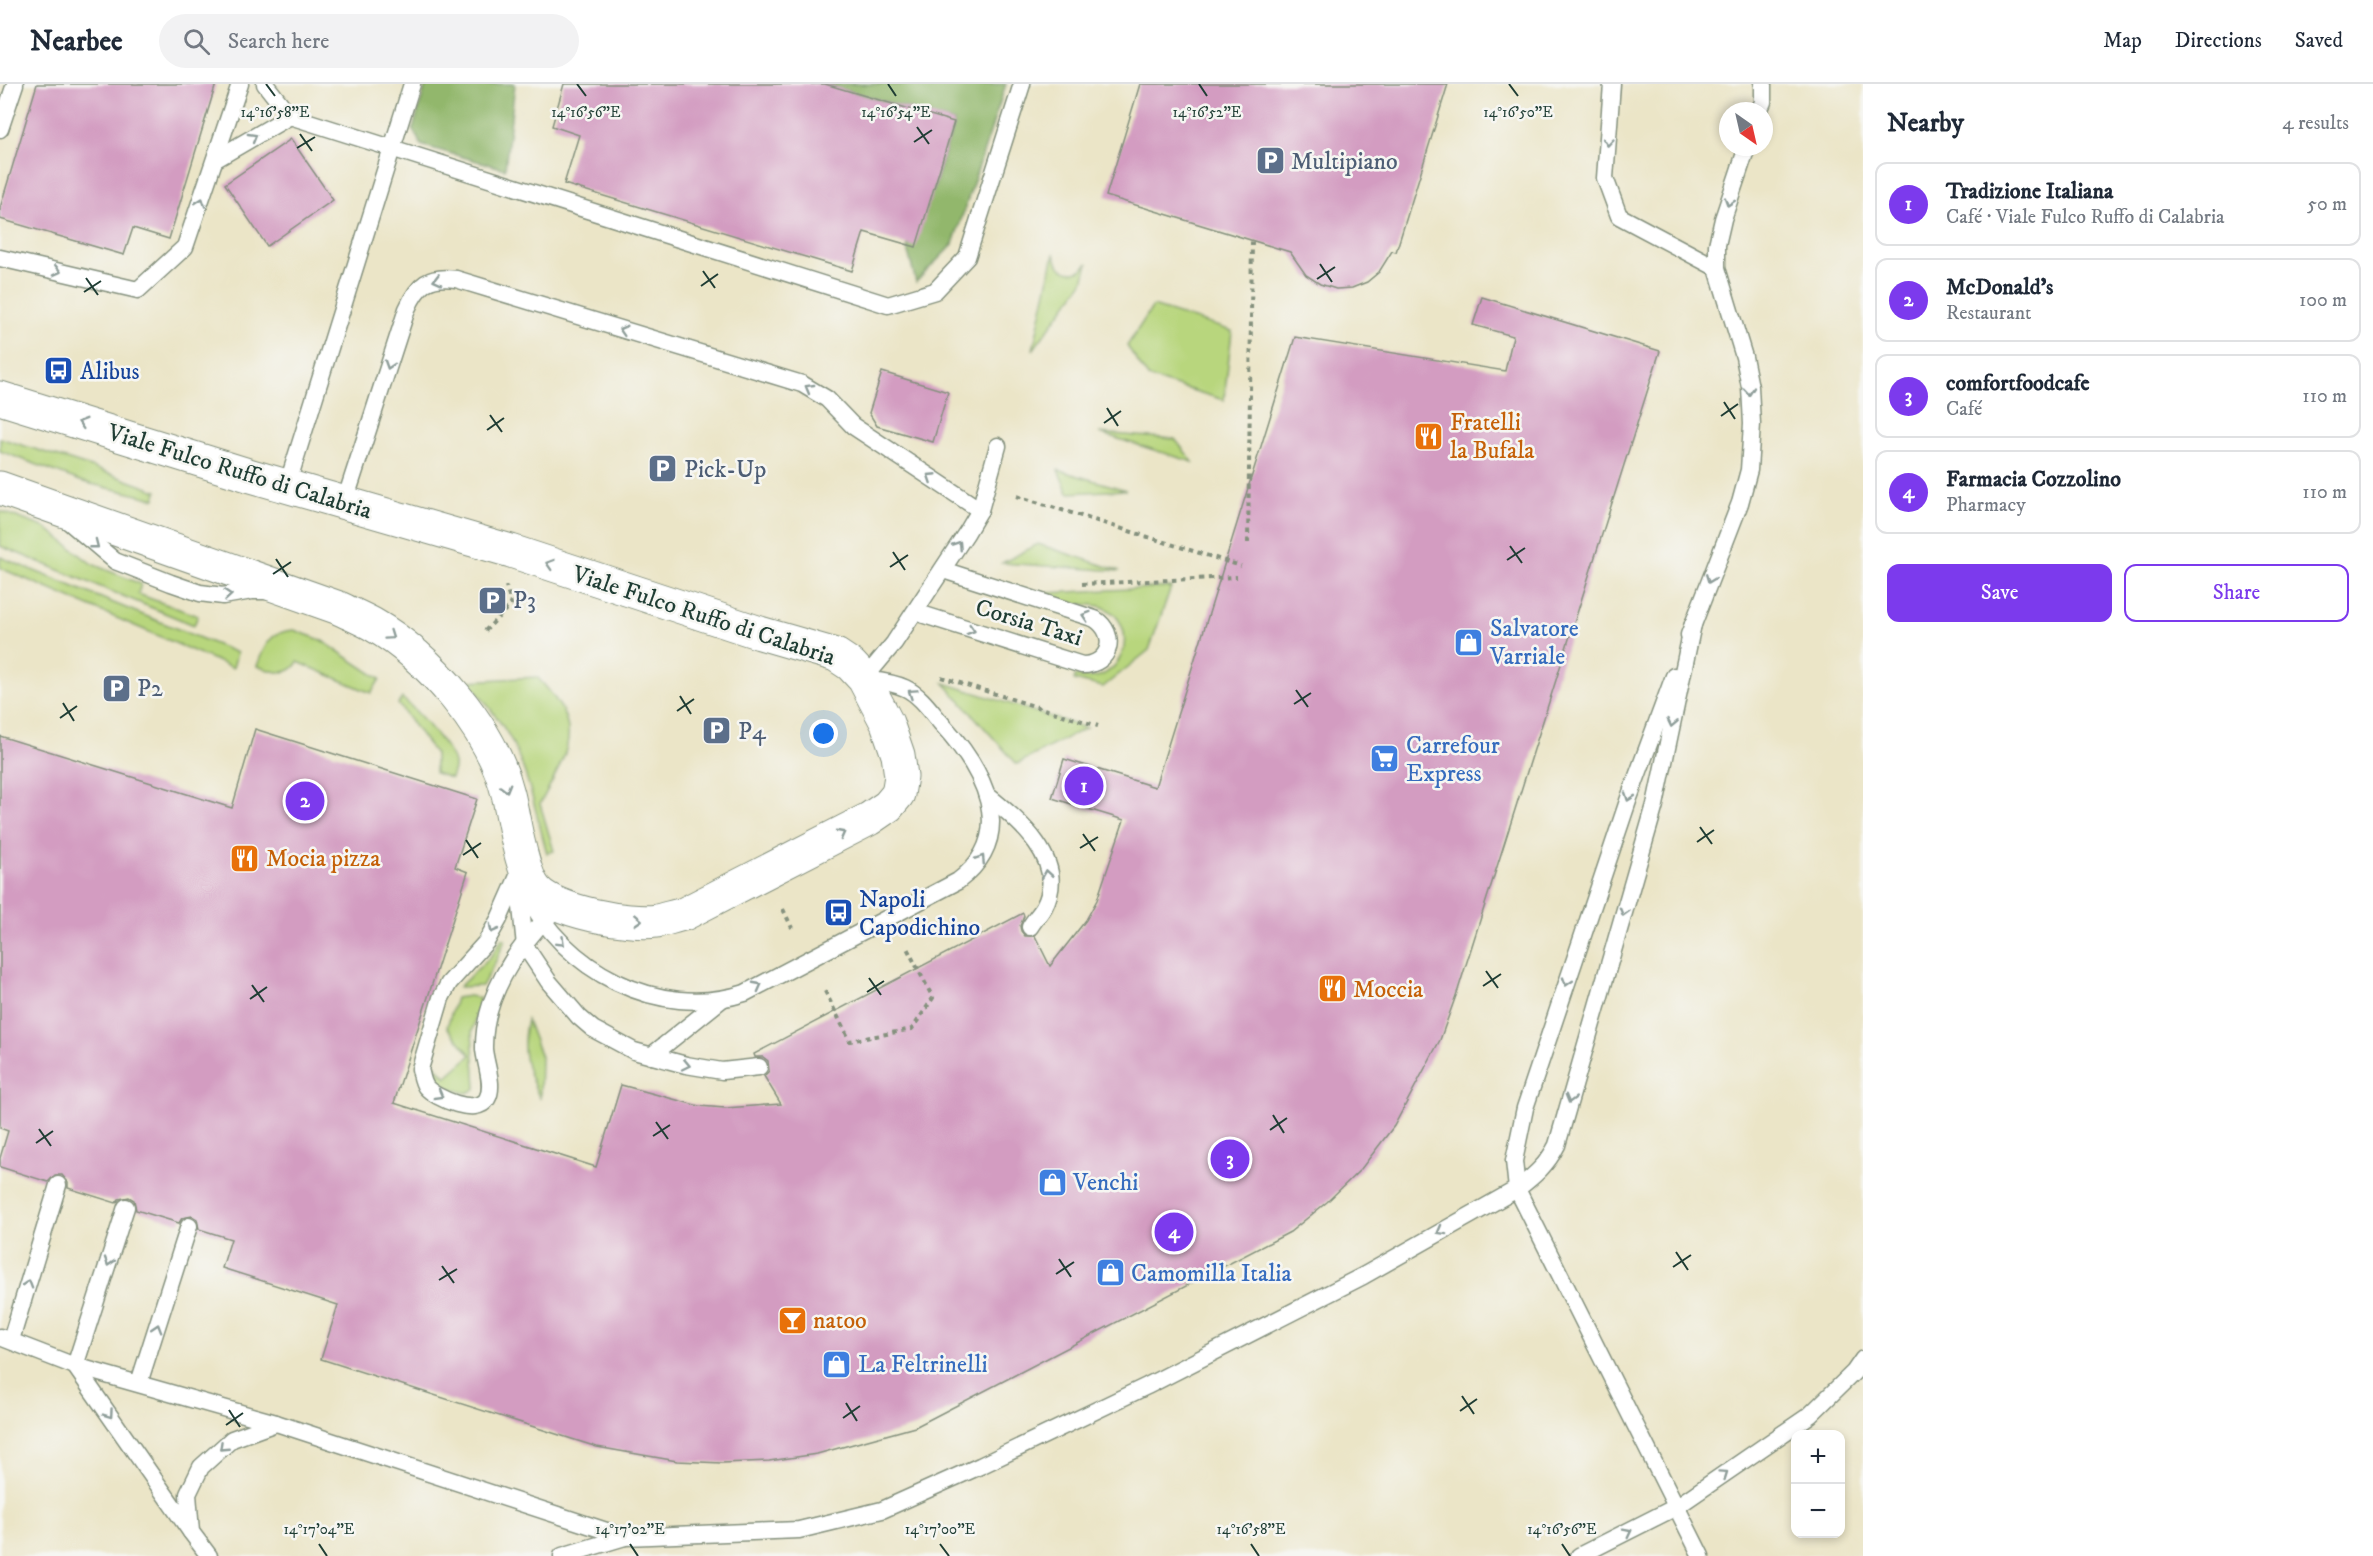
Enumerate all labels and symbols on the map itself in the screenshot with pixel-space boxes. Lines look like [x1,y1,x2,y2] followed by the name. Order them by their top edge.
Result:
[1719,102,1773,156] north arrow
[240,103,310,122] text: 14°16'58"E
[551,103,621,122] text: 14°16'56"E
[861,103,931,122] text: 14°16'54"E
[1173,103,1242,122] text: 14°16'52"E
[1483,103,1553,122] text: 14°16'50"E
[247,133,257,145] one-way arrow
[1601,138,1614,147] one-way arrow
[1254,145,1286,177] parking icon: Multipiano
[1291,147,1398,177] place label: Multipiano
[193,197,206,208] one-way arrow
[1724,197,1736,207] one-way arrow
[52,264,62,277] one-way arrow
[432,273,442,286] one-way arrow
[618,325,629,337] one-way arrow
[43,355,75,387] bus stop icon: Alibus
[80,357,140,387] place label: Alibus
[384,359,396,370] one-way arrow
[805,384,815,396] one-way arrow
[1743,387,1756,396] one-way arrow
[1450,408,1535,466] place label: Fratelli la Bufala
[103,417,376,527] street label: Viale Fulco Ruffo di Calabria
[77,418,88,430] one-way arrow
[1413,420,1445,452] restaurant icon: Fratelli la Bufala
[647,453,679,485] parking icon: Pick-Up
[684,455,766,485] place label: Pick-Up
[926,474,937,485] one-way arrow
[89,537,100,548] one-way arrow
[951,541,963,551] one-way arrow
[545,559,556,571] one-way arrow
[568,559,840,673] street label: Viale Fulco Ruffo di Calabria
[1705,573,1718,584] one-way arrow
[476,584,508,616] parking icon: P3
[513,586,536,616] place label: P3
[223,589,232,602] one-way arrow
[972,592,1086,653] street label: Corsia Taxi
[1081,611,1092,624] one-way arrow
[1489,614,1579,672] place label: Salvatore Varriale
[965,623,976,635] one-way arrow
[1453,626,1485,658] shop icon: Salvatore Varriale
[383,629,394,640] one-way arrow
[100,672,132,704] parking icon: P2
[137,674,163,704] place label: P2
[907,689,918,700] one-way arrow
[701,715,733,747] parking icon: P4
[738,717,767,747] place label: P4
[1667,718,1680,728] one-way arrow
[809,719,838,748] your location
[1406,731,1500,789] place label: Carrefour Express
[1369,743,1401,775] supermarket icon: Carrefour Express
[1064,764,1104,808] pin: 1
[286,778,324,824] pin: 2
[499,783,512,793] one-way arrow
[1623,792,1636,802] one-way arrow
[835,830,845,841] one-way arrow
[229,842,261,874] restaurant icon: Mocia pizza
[266,844,381,874] place label: Mocia pizza
[973,855,985,865] one-way arrow
[1042,869,1054,878] one-way arrow
[859,885,980,943] place label: Napoli Capodichino
[822,897,854,929] bus stop icon: Napoli Capodichino
[1619,907,1632,917] one-way arrow
[633,914,642,927] one-way arrow
[489,923,500,934] one-way arrow
[554,935,564,946] one-way arrow
[1316,973,1348,1005] restaurant icon: Moccia
[1353,975,1424,1005] place label: Moccia
[1562,976,1574,987] one-way arrow
[752,982,762,993] one-way arrow
[681,1057,691,1070] one-way arrow
[433,1088,443,1099] one-way arrow
[1565,1093,1577,1104] one-way arrow
[1210,1136,1250,1182] pin: 3
[1036,1166,1068,1198] shop icon: Venchi
[1072,1168,1138,1198] place label: Venchi
[1154,1210,1194,1254] pin: 4
[1437,1224,1447,1235] one-way arrow
[103,1256,116,1267] one-way arrow
[1094,1257,1126,1289] shop icon: Camomilla Italia
[1131,1259,1293,1289] place label: Camomilla Italia
[21,1280,33,1290] one-way arrow
[776,1304,808,1336] bar icon: natoo
[813,1306,867,1336] place label: natoo
[150,1323,162,1334] one-way arrow
[821,1348,853,1380] shop icon: La Feltrinelli
[858,1350,988,1380] place label: La Feltrinelli
[102,1407,113,1418] one-way arrow
[220,1440,230,1451] one-way arrow
[1718,1470,1729,1481] one-way arrow
[284,1520,355,1539] text: 14°17'04"E
[595,1520,665,1539] text: 14°17'02"E
[905,1520,976,1539] text: 14°17'00"E
[1216,1520,1286,1539] text: 14°16'58"E
[1527,1520,1597,1539] text: 14°16'56"E
[1621,1527,1632,1539] one-way arrow

